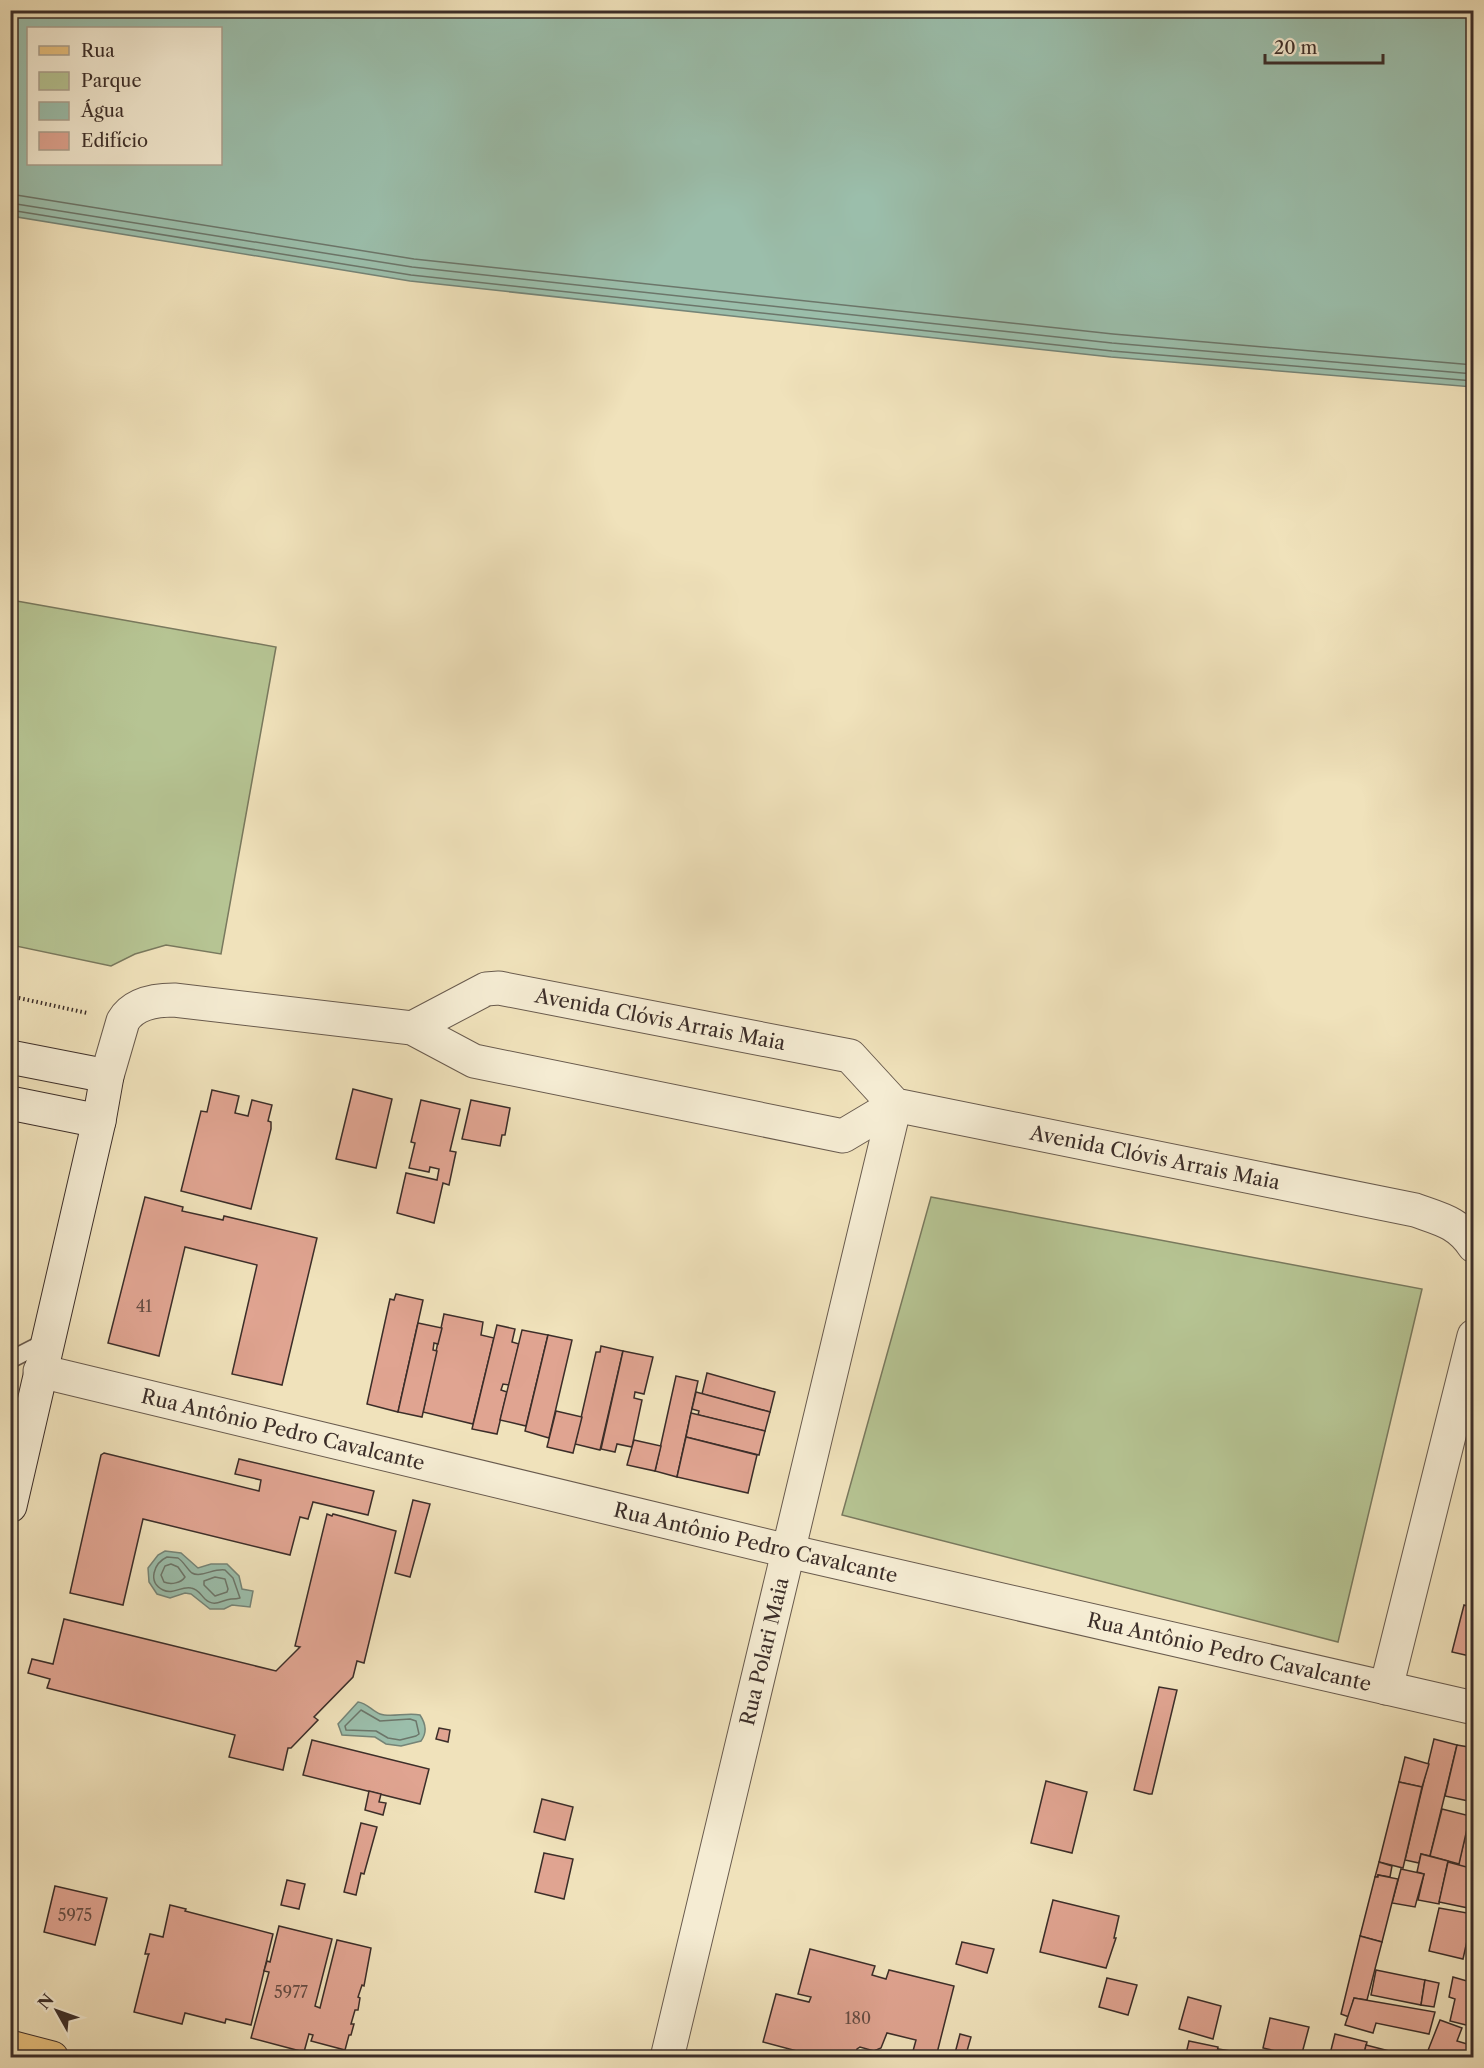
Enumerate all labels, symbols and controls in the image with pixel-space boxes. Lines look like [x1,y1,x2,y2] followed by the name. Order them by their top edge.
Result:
[27,27,222,165] legend
[1265,27,1384,65] scale bar
[1274,37,1318,59] text: 20 m
[81,40,115,62] text: Rua
[81,70,142,92] text: Parque
[80,99,125,122] text: Água
[81,130,148,152] text: Edifício
[532,983,788,1055] street label: Avenida Clóvis Arrais Maia
[1027,1120,1282,1195] street label: Avenida Clóvis Arrais Maia
[136,1296,152,1316] house number: 41
[139,1384,427,1475] street label: Rua Antônio Pedro Cavalcante
[611,1498,900,1588] street label: Rua Antônio Pedro Cavalcante
[735,1575,794,1728] street label: Rua Polari Maia
[1085,1608,1374,1696] street label: Rua Antônio Pedro Cavalcante
[58,1905,92,1925] house number: 5975
[27,1981,87,2041] north arrow
[274,1982,308,2002] house number: 5977
[33,1990,58,2013] text: N
[845,2008,871,2028] house number: 180

